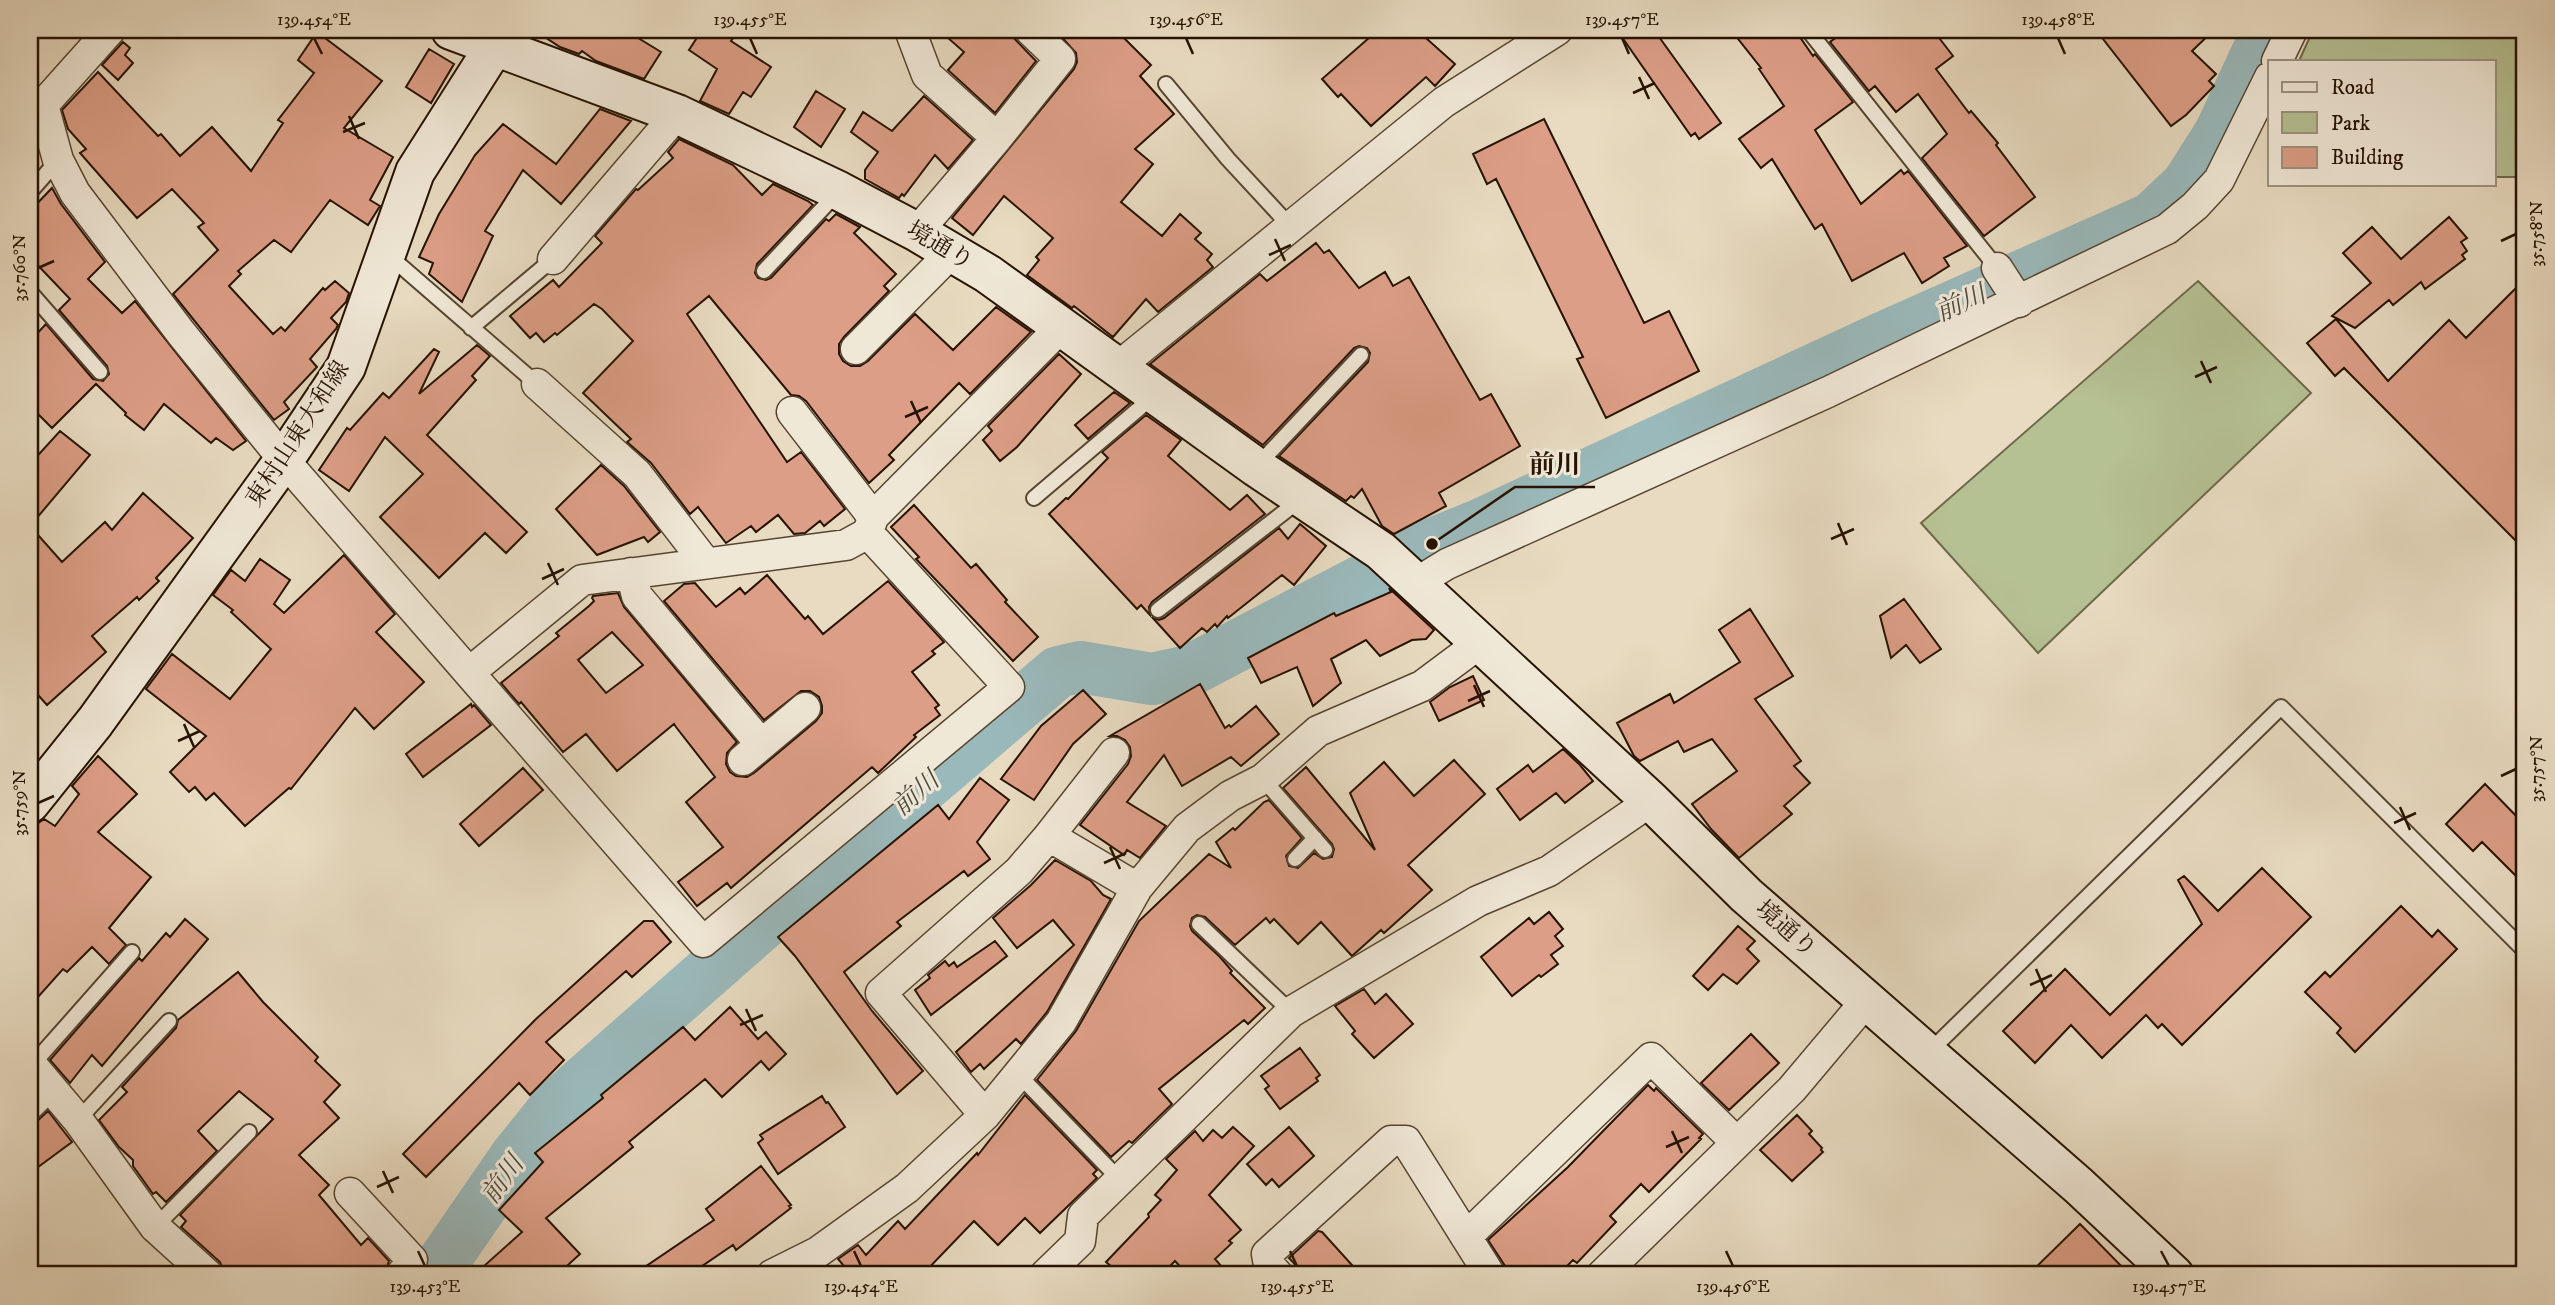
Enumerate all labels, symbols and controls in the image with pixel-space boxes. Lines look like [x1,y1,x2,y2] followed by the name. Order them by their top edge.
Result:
[277,9,351,31] text: 139.454°E
[713,9,787,31] text: 139.455°E
[1149,9,1223,31] text: 139.456°E
[1585,9,1659,31] text: 139.457°E
[2021,9,2095,31] text: 139.458°E
[2268,60,2496,186] legend
[2331,75,2375,101] text: Road
[2331,111,2371,137] text: Park
[2331,145,2404,171] text: Building
[2526,201,2548,267] text: 35.758°N
[901,215,979,277] street label: 境通り
[9,234,31,302] text: 35.760°N
[1931,277,1994,330] water label: 前川
[240,355,356,513] street label: 東村山東大和線
[1515,440,1595,487] callout: 前川
[1529,449,1581,482] text: 前川
[2526,735,2548,802] text: 35.757°N
[886,763,949,824] water label: 前川
[9,770,31,836] text: 35.759°N
[1749,894,1823,964] street label: 境通り
[474,1147,533,1211] water label: 前川
[389,1276,461,1298] text: 139.453°E
[824,1276,898,1298] text: 139.454°E
[1260,1276,1334,1298] text: 139.455°E
[1696,1276,1770,1298] text: 139.456°E
[2132,1276,2206,1298] text: 139.457°E

